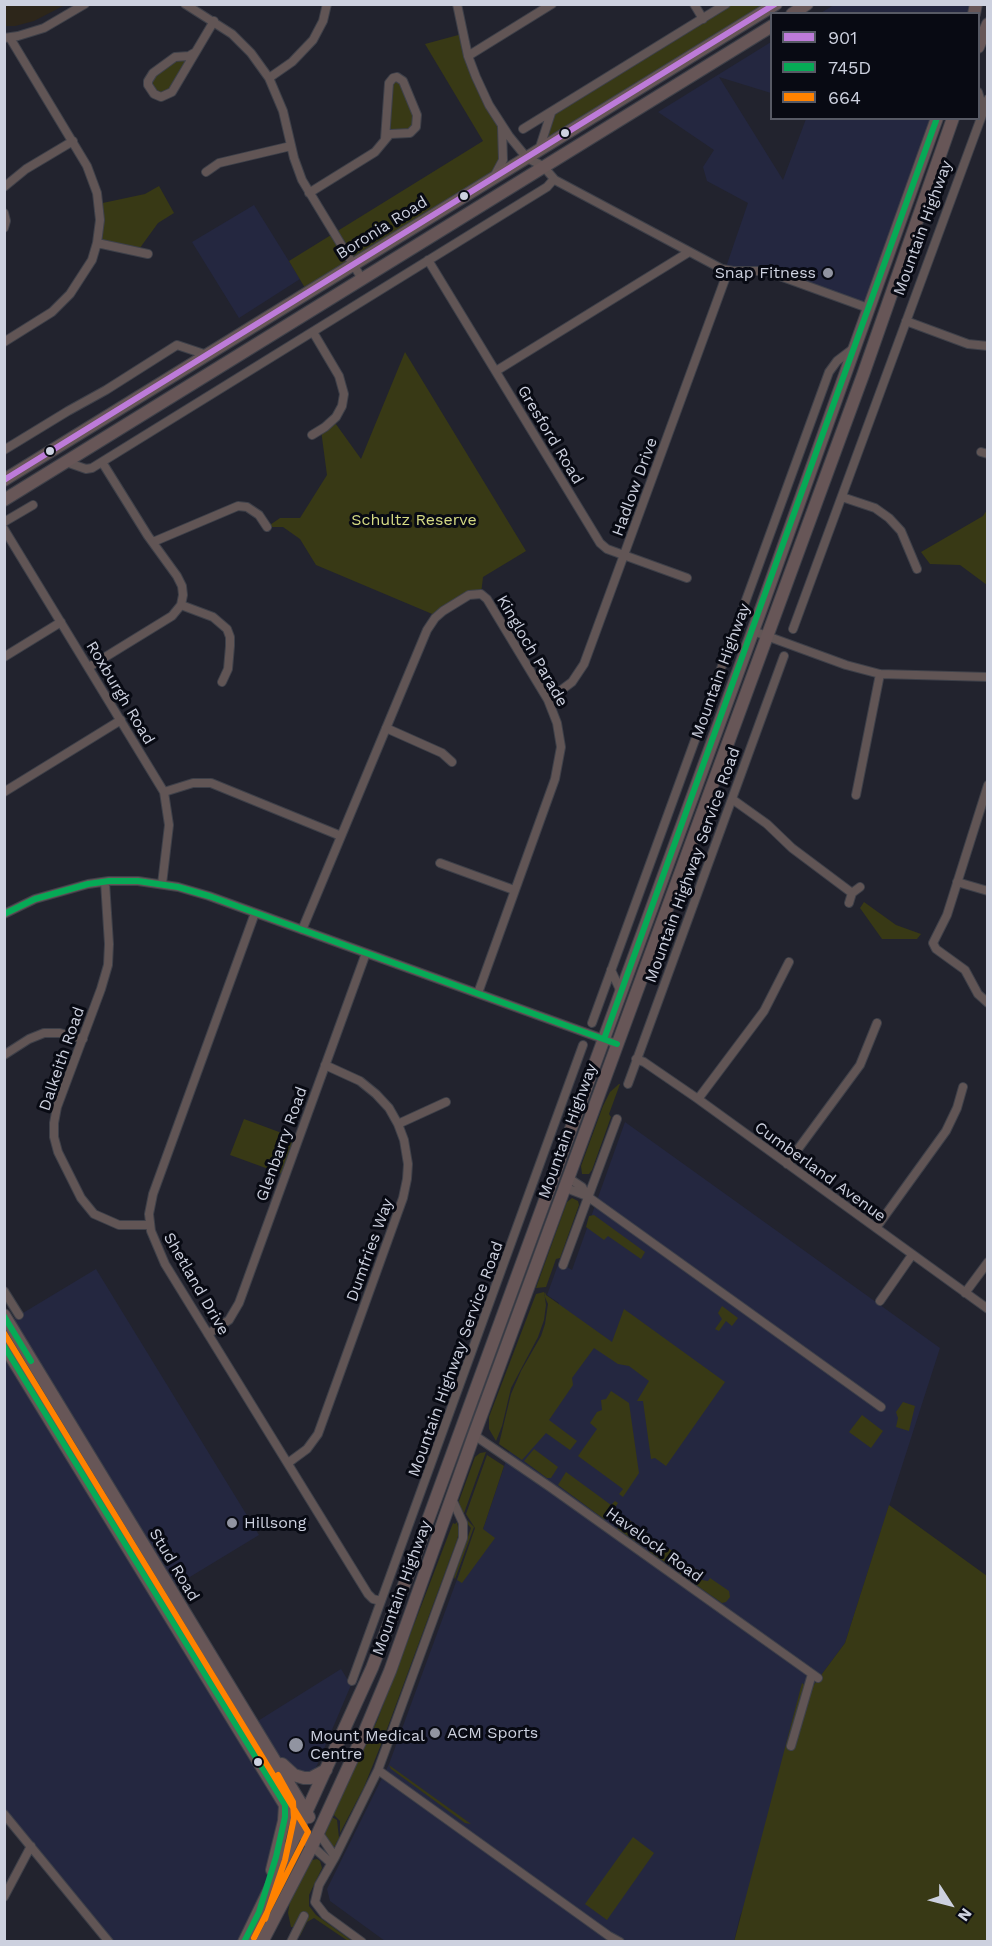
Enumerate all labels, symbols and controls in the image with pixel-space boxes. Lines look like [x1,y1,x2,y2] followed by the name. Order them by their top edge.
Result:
[770,12,980,120] legend
[828,27,857,48] text: 901
[828,57,871,78] text: 745D
[828,87,861,108] text: 664
[559,127,571,139] unlabelled marker
[890,158,956,298] street label: Mountain Highway
[458,190,470,202] unlabelled marker
[333,192,431,264] street label: Boronia Road
[715,263,816,283] place label: Snap Fitness
[821,266,835,280] marker: Snap Fitness
[513,382,587,488] street label: Gresford Road
[608,435,662,539] street label: Hadlow Drive
[44,445,56,457] unlabelled marker
[351,510,477,530] park label: Schultz Reserve
[492,592,572,710] street label: Kingloch Parade
[688,601,754,741] street label: Mountain Highway
[82,638,158,748] street label: Roxburgh Road
[641,745,745,985] street label: Mountain Highway Service Road
[35,1004,89,1114] street label: Dalkeith Road
[535,1061,601,1201] street label: Mountain Highway
[252,1084,312,1204] street label: Glenbarry Road
[751,1118,889,1226] street label: Cumberland Avenue
[342,1196,398,1304] street label: Dumfries Way
[159,1229,233,1339] street label: Shetland Drive
[404,1239,508,1479] street label: Mountain Highway Service Road
[602,1503,706,1587] street label: Havelock Road
[244,1513,306,1533] place label: Hillsong
[225,1516,239,1530] marker: Hillsong
[369,1518,435,1658] street label: Mountain Highway
[145,1525,203,1605] street label: Stud Road
[447,1723,538,1743] place label: ACM Sports
[310,1726,425,1764] place label: Mount Medical Centre
[428,1726,442,1740] marker: ACM Sports
[287,1736,305,1754] marker: Mount Medical Centre
[252,1756,264,1768] unlabelled marker
[920,1874,980,1934] north arrow
[954,1904,976,1925] text: N

